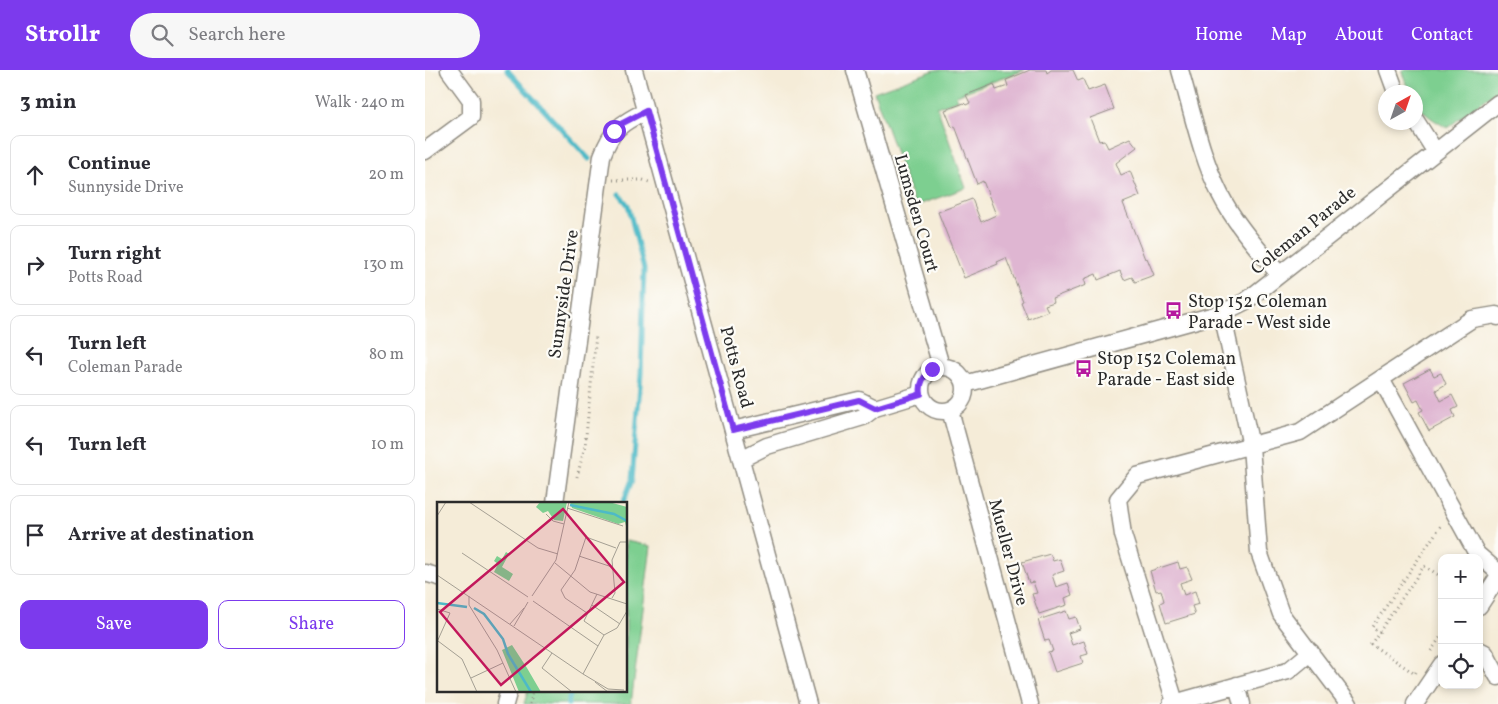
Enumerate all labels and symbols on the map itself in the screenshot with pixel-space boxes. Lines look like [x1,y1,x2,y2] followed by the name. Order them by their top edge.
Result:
[1378,85,1423,130] north arrow
[603,120,626,143] route start
[887,151,944,276] street label: Lumsden Court
[1246,181,1362,281] street label: Coleman Parade
[543,228,586,360] street label: Sunnyside Drive
[1188,290,1331,336] place label: Stop 152 Coleman Parade - West side
[1164,301,1184,321] bus stop icon: Stop 152 Coleman Parade - West side
[713,324,759,411] street label: Potts Road
[1097,347,1236,393] place label: Stop 152 Coleman Parade - East side
[921,358,944,381] route end
[1073,358,1093,378] bus stop icon: Stop 152 Coleman Parade - East side
[981,496,1034,609] street label: Mueller Drive
[437,502,627,692] inset map

